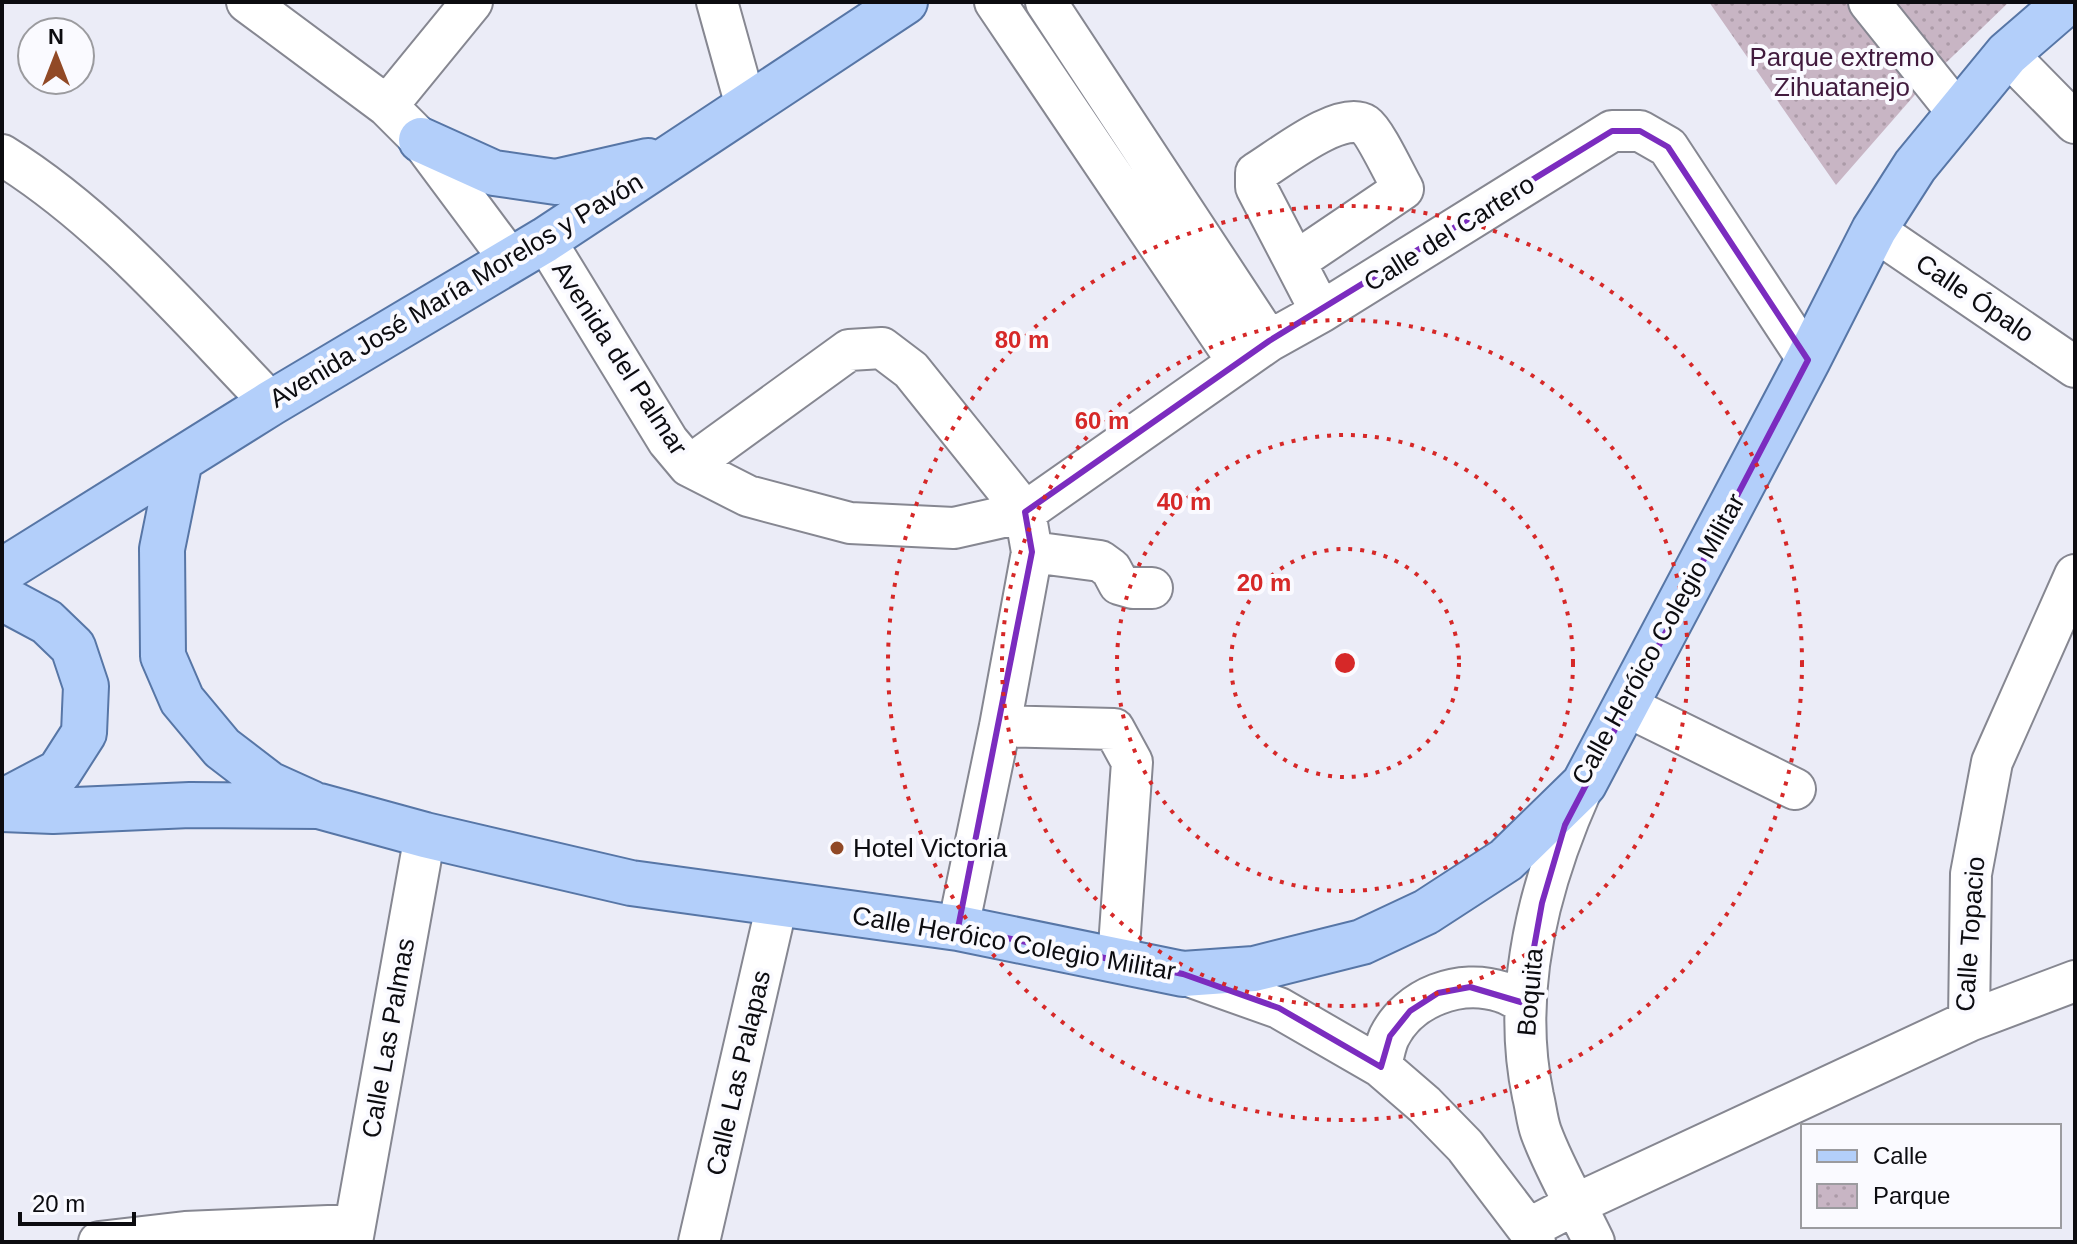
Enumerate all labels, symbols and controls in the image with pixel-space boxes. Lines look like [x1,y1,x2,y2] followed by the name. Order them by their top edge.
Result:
[16,16,96,96] north arrow
[48,24,64,49] text: N
[1750,42,1934,102] park label: Parque extremo Zihuatanejo
[264,166,648,414] street label: Avenida José María Morelos y Pavón
[1358,169,1540,297] street label: Calle del Cartero
[1910,248,2040,348] street label: Calle Ópalo
[546,255,694,461] street label: Avenida del Palmar
[995,326,1049,353] text: 80 m
[1075,407,1129,434] text: 60 m
[1157,488,1211,515] text: 40 m
[1565,488,1751,790] street label: Calle Heróico Colegio Militar
[1237,569,1291,596] text: 20 m
[1331,649,1359,677] centre of rings
[853,833,1008,863] place label: Hotel Victoria
[828,839,846,857] marker: Hotel Victoria
[1950,855,1990,1013] street label: Calle Topacio
[850,900,1178,986] street label: Calle Heróico Colegio Militar
[356,936,420,1140] street label: Calle Las Palmas
[1511,946,1549,1037] street label: Boquita
[700,968,776,1178] street label: Calle Las Palapas
[1801,1124,2061,1228] legend
[1873,1142,1928,1169] text: Calle
[20,1176,134,1226] scale bar
[1873,1182,1950,1209] text: Parque
[32,1190,85,1217] text: 20 m

